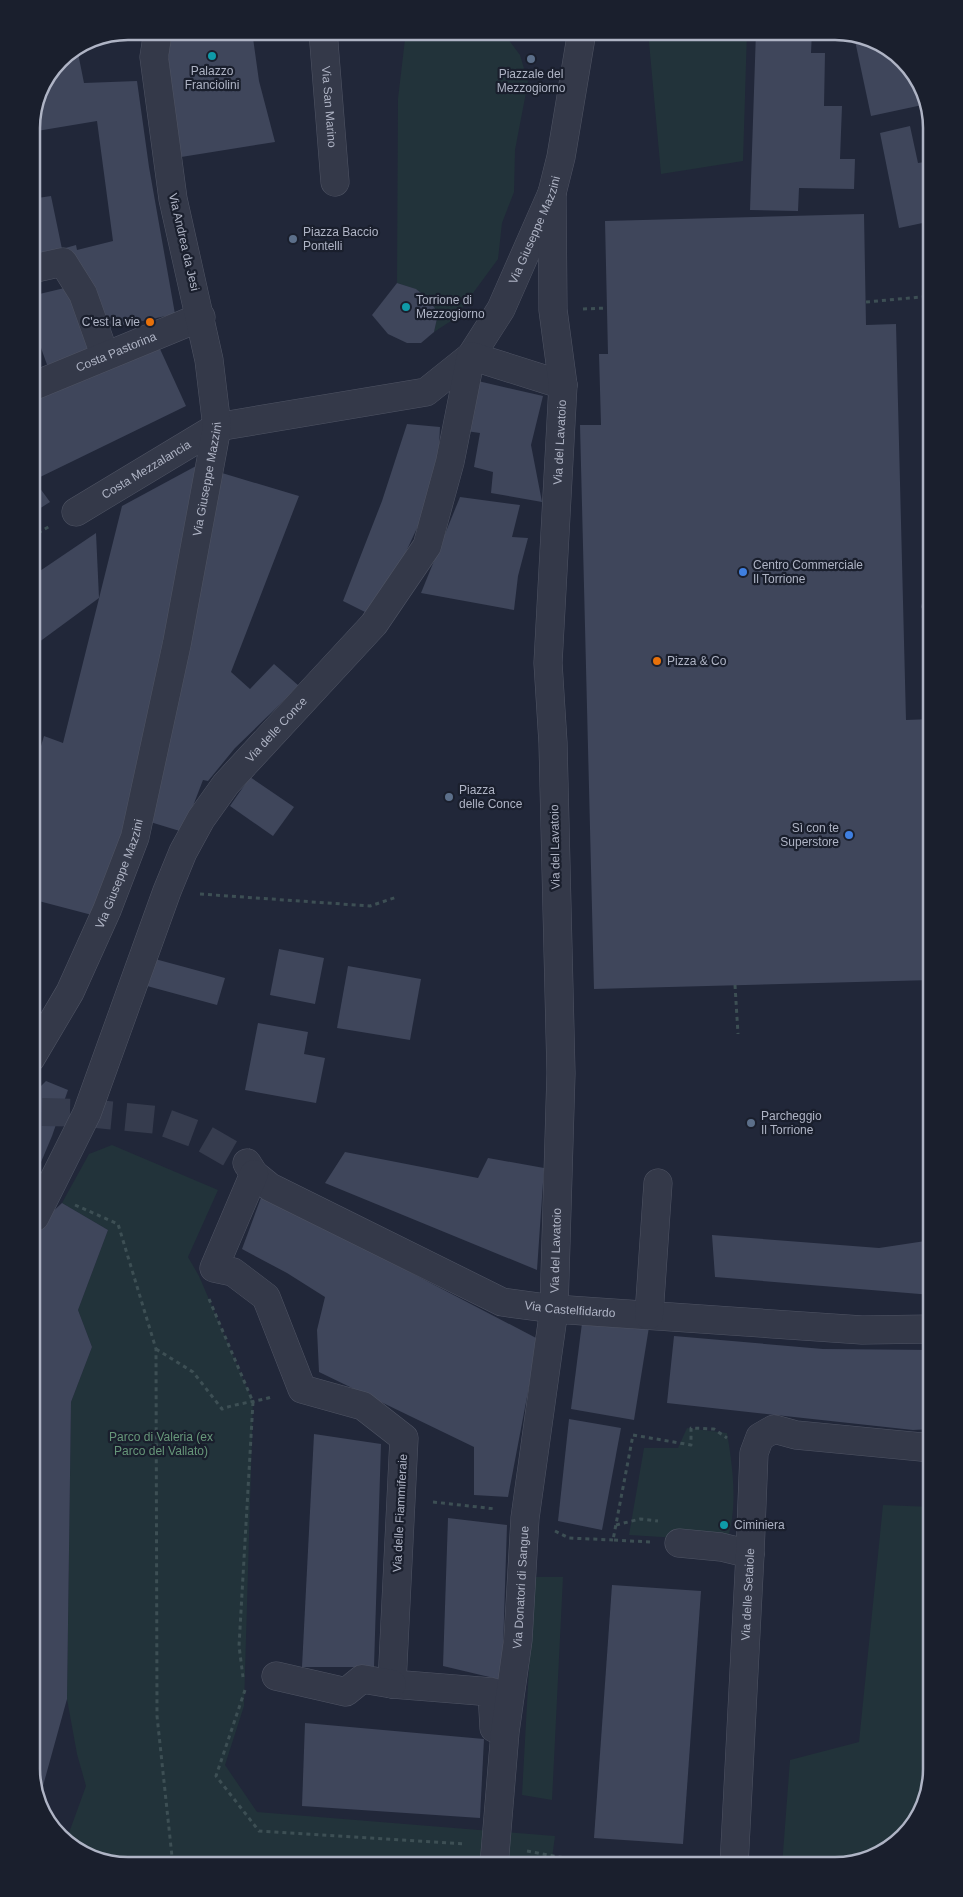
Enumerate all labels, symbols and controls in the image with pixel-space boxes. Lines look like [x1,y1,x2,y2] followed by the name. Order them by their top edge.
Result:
[206,50,218,62] marker: Palazzo Franciolini
[525,53,537,65] marker: Piazzale del Mezzogiorno
[185,64,239,92] place label: Palazzo Franciolini
[319,65,339,148] street label: Via San Marino
[497,67,566,95] place label: Piazzale del Mezzogiorno
[506,174,563,286] street label: Via Giuseppe Mazzini
[166,192,202,292] street label: Via Andrea da Jesi
[303,225,379,253] place label: Piazza Baccio Pontelli
[287,233,299,245] marker: Piazza Baccio Pontelli
[416,293,485,321] place label: Torrione di Mezzogiorno
[400,301,412,313] marker: Torrione di Mezzogiorno
[82,315,140,329] place label: C'est la vie
[144,316,156,328] marker: C'est la vie
[74,329,159,375] street label: Costa Pastorina
[551,399,569,485] street label: Via del Lavatoio
[190,421,224,537] street label: Via Giuseppe Mazzini
[99,437,194,502] street label: Costa Mezzalancia
[753,558,863,586] place label: Centro Commerciale Il Torrione
[737,566,749,578] marker: Centro Commerciale Il Torrione
[667,654,727,668] place label: Pizza & Co
[651,655,663,667] marker: Pizza & Co
[243,694,310,765] street label: Via delle Conce
[459,783,523,811] place label: Piazza delle Conce
[443,791,455,803] marker: Piazza delle Conce
[547,804,563,890] street label: Via del Lavatoio
[93,818,146,931] street label: Via Giuseppe Mazzini
[780,821,839,849] place label: Sì con te Superstore
[843,829,855,841] marker: Sì con te Superstore
[761,1109,822,1137] place label: Parcheggio Il Torrione
[745,1117,757,1129] marker: Parcheggio Il Torrione
[547,1207,564,1293] street label: Via del Lavatoio
[524,1298,616,1320] street label: Via Castelfidardo
[109,1430,213,1458] park label: Parco di Valeria (ex Parco del Vallato)
[390,1453,410,1573] street label: Via delle Fiammiferaie
[734,1518,785,1532] place label: Ciminiera
[718,1519,730,1531] marker: Ciminiera
[510,1525,532,1650] street label: Via Donatori di Sangue
[739,1547,757,1641] street label: Via delle Setaiole

